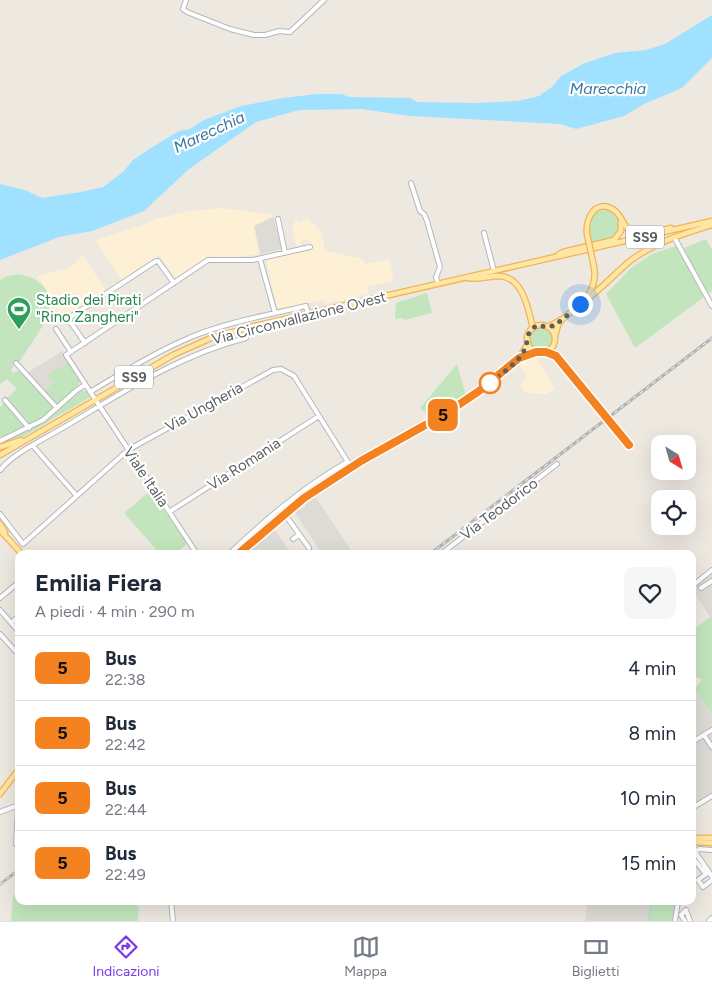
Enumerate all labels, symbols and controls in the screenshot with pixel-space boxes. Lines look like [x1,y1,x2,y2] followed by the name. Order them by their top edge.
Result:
[570,79,646,98] water label: Marecchia
[170,107,248,157] water label: Marecchia
[626,226,664,248] road number: SS9
[210,288,388,348] street label: Via Circonvallazione Ovest
[36,291,141,326] place label: Stadio dei Pirati "Rino Zangheri"
[568,292,593,317] your location
[6,296,32,330] sports icon: Stadio dei Pirati "Rino Zangheri"
[115,366,153,388] road number: SS9
[479,372,501,394] unlabelled marker
[162,378,246,436] street label: Via Ungheria
[427,399,459,431] line badge: 5
[438,404,448,426] text: 5
[204,434,284,494] street label: Via Romania
[651,435,696,480] north arrow
[651,435,696,535] map controls
[119,444,173,510] street label: Viale Italia
[457,474,542,544] street label: Via Teodorico
[651,490,696,535] button: locate
[624,567,676,619] button: heart
[35,568,162,597] text: Emilia Fiera
[35,602,195,621] text: A piedi · 4 min · 290 m
[105,647,136,670] text: Bus
[57,657,68,679] text: 5
[628,657,676,680] text: 4 min
[105,670,145,689] text: 22:38
[105,712,136,735] text: Bus
[57,722,68,744] text: 5
[628,722,676,745] text: 8 min
[105,735,146,754] text: 22:42
[105,777,136,800] text: Bus
[57,787,68,809] text: 5
[620,787,676,810] text: 10 min
[105,800,147,819] text: 22:44
[105,842,136,865] text: Bus
[57,852,68,874] text: 5
[621,852,676,875] text: 15 min
[105,865,146,884] text: 22:49
[92,933,159,980] tab: Indicazioni
[344,933,387,980] tab: Mappa
[572,933,620,980] tab: Biglietti

